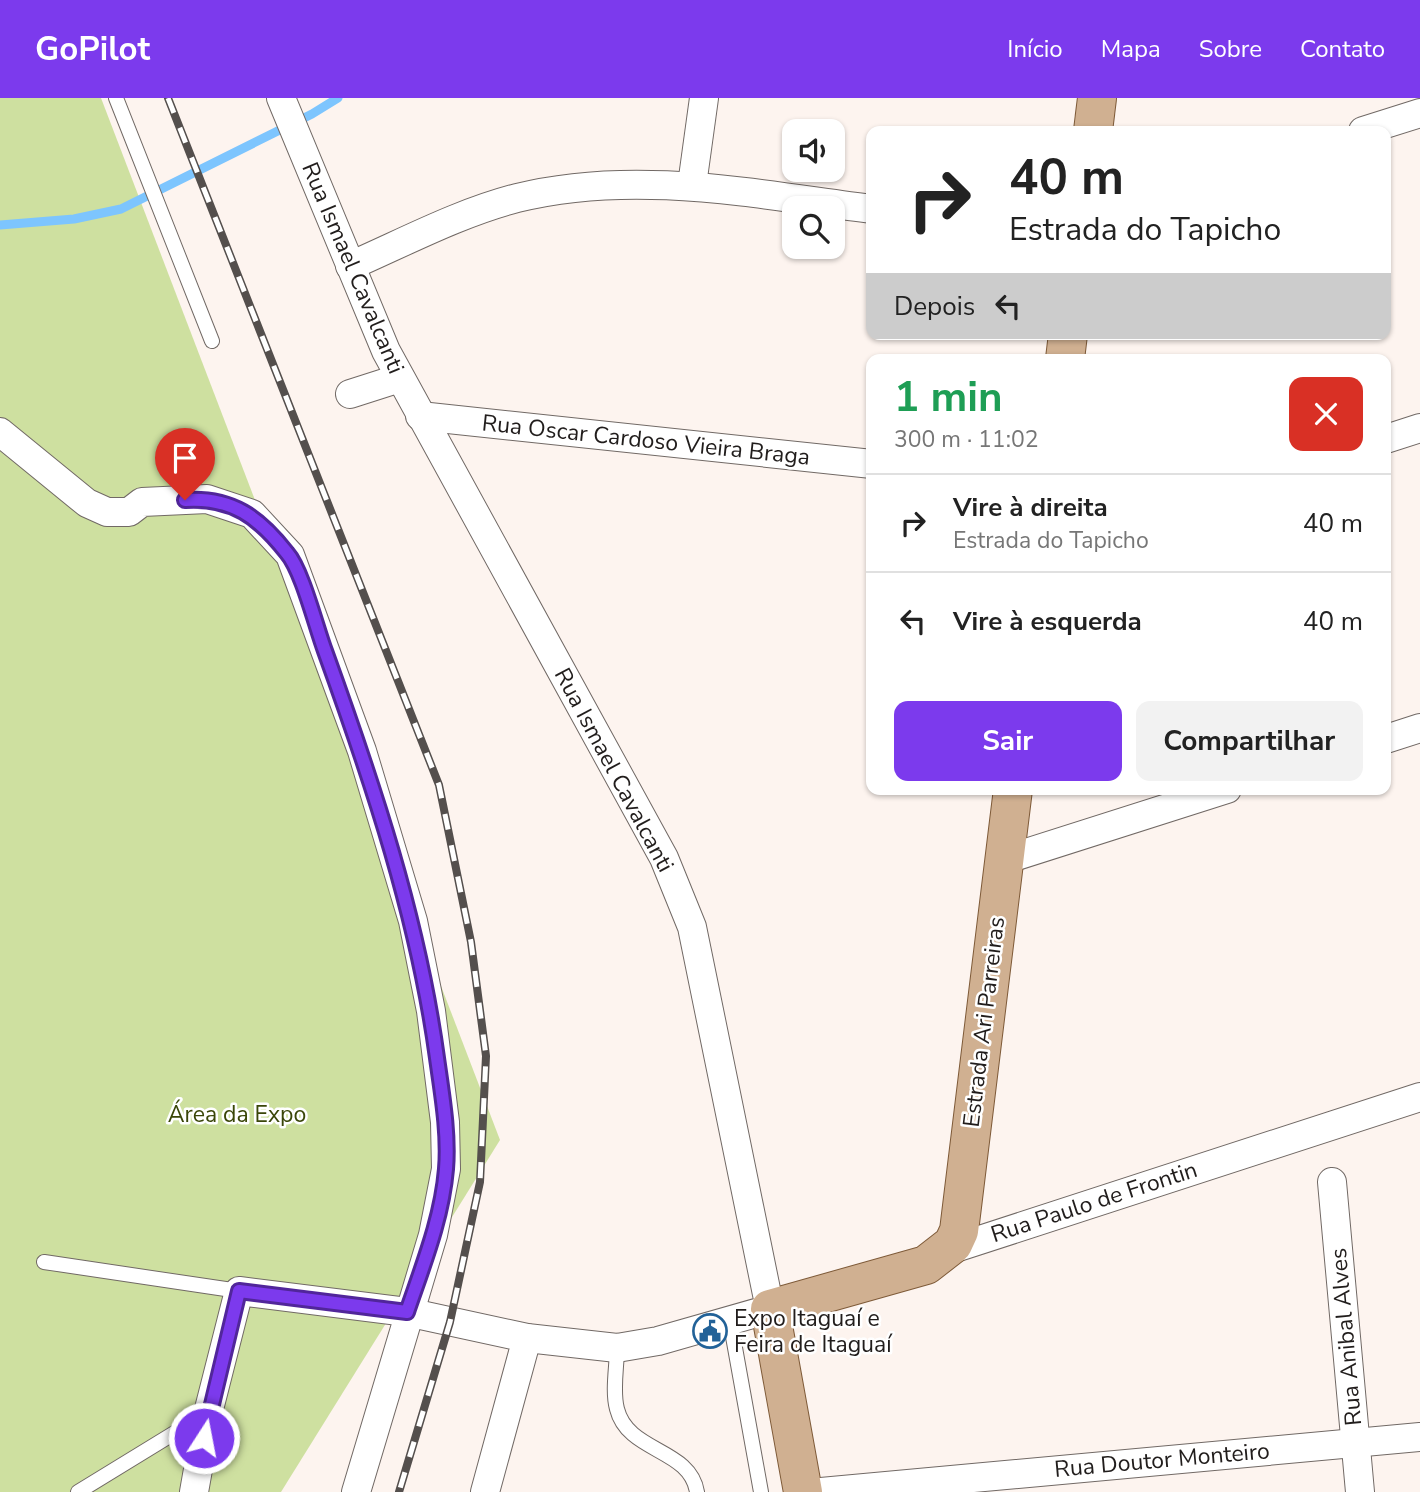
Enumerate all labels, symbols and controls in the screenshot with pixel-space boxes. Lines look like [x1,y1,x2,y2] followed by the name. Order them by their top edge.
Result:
[35,27,150,72] text: GoPilot
[1007,33,1063,65] text: Início
[1101,33,1161,65] text: Mapa
[1199,33,1262,65] text: Sobre
[1300,33,1385,65] text: Contato
[782,119,845,259] map controls
[782,119,845,182] button: sound
[1009,144,1124,211] text: 40 m
[894,154,985,245] icon: right
[294,157,412,379] street label: Rua Ismael Cavalcanti
[782,196,845,259] button: search
[1009,208,1281,251] text: Estrada do Tapicho
[989,287,1027,325] icon: left
[894,289,975,324] text: Depois
[894,369,1003,426] text: 1 min
[1289,377,1363,451] button: close
[480,407,812,473] street label: Rua Oscar Cardoso Vieira Braga
[894,424,1039,455] text: 300 m · 11:02
[155,428,215,500] pin
[166,439,204,477] icon: arrive
[953,490,1108,525] text: Vire à direita
[894,504,932,542] icon: right
[1303,506,1363,541] text: 40 m
[953,525,1149,556] text: Estrada do Tapicho
[894,602,932,640] icon: left
[953,604,1142,639] text: Vire à esquerda
[1303,604,1363,639] text: 40 m
[547,662,681,878] street label: Rua Ismael Cavalcanti
[894,701,1122,781] button: Sair
[1136,701,1363,781] button: Compartilhar
[956,915,1012,1129] street label: Estrada Ari Parreiras
[168,1099,306,1130] park label: Área da Expo
[987,1154,1201,1250] street label: Rua Paulo de Frontin
[1323,1247,1369,1427] street label: Rua Anibal Alves
[734,1303,893,1360] place label: Expo Itaguaí e Feira de Itaguaí
[691,1312,729,1350] public building icon: Expo Itaguaí e Feira de Itaguaí
[167,1401,241,1475] position arrow
[1053,1435,1271,1485] street label: Rua Doutor Monteiro

